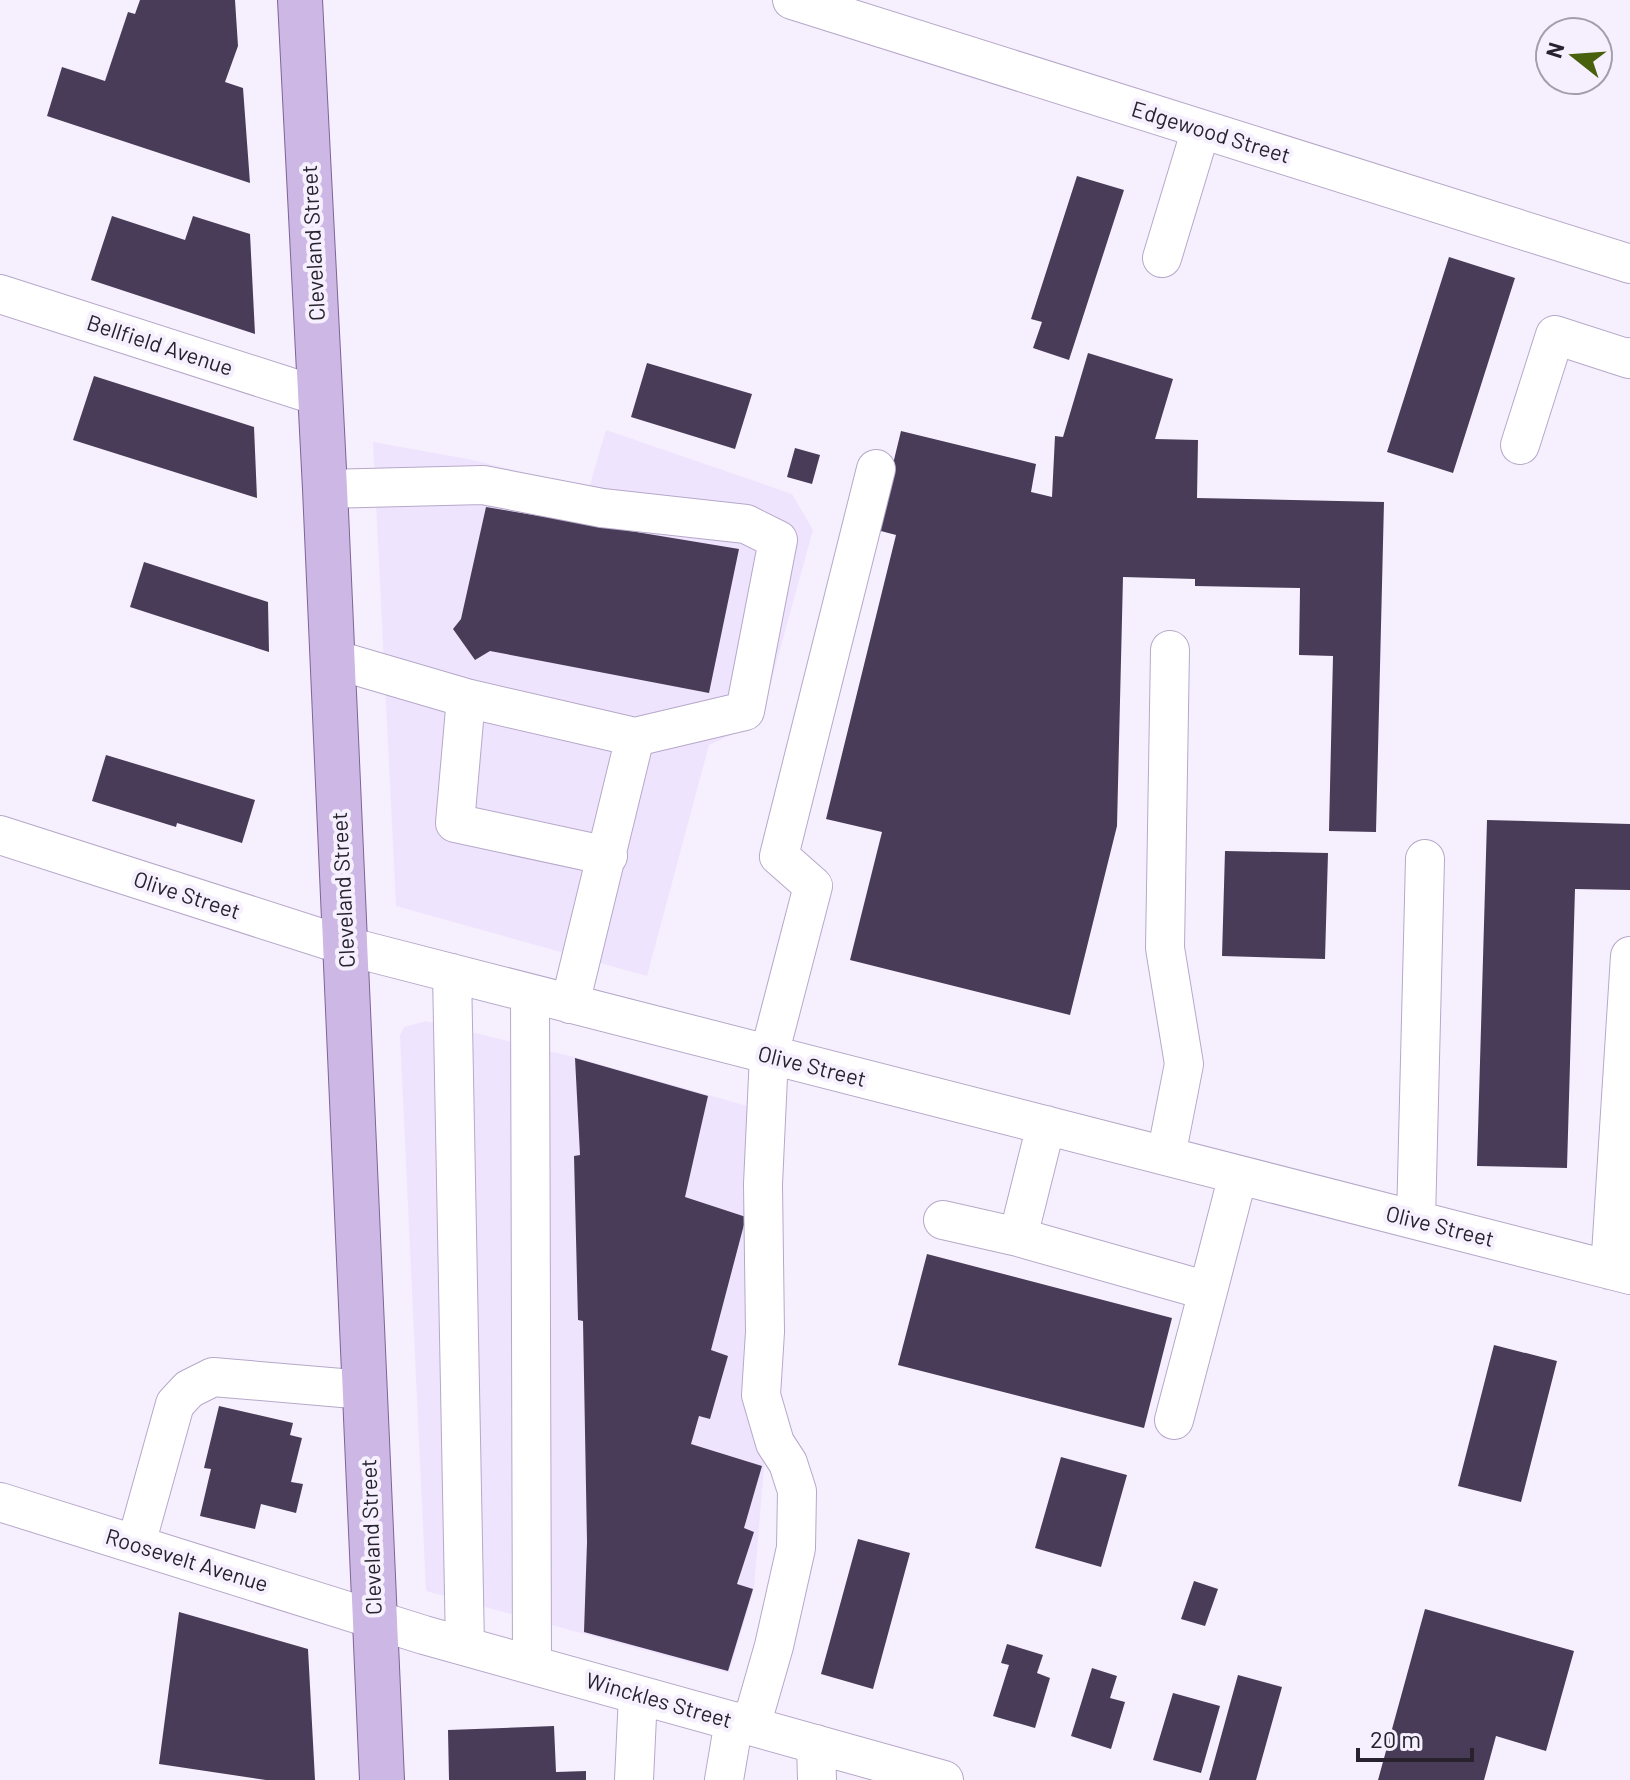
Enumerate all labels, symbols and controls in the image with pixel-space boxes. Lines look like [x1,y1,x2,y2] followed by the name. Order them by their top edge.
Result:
[1534,16,1614,96] north arrow
[1539,39,1568,61] text: N
[1129,95,1294,168] street label: Edgewood Street
[295,164,329,322] street label: Cleveland Street
[84,308,237,380] street label: Bellfield Avenue
[325,811,359,969] street label: Cleveland Street
[131,865,244,924] street label: Olive Street
[755,1039,869,1091] street label: Olive Street
[1383,1199,1497,1251] street label: Olive Street
[354,1459,386,1616] street label: Cleveland Street
[103,1522,272,1596] street label: Roosevelt Avenue
[583,1666,735,1732] street label: Winckles Street
[1358,1712,1472,1762] scale bar
[1370,1724,1421,1753] text: 20 m

